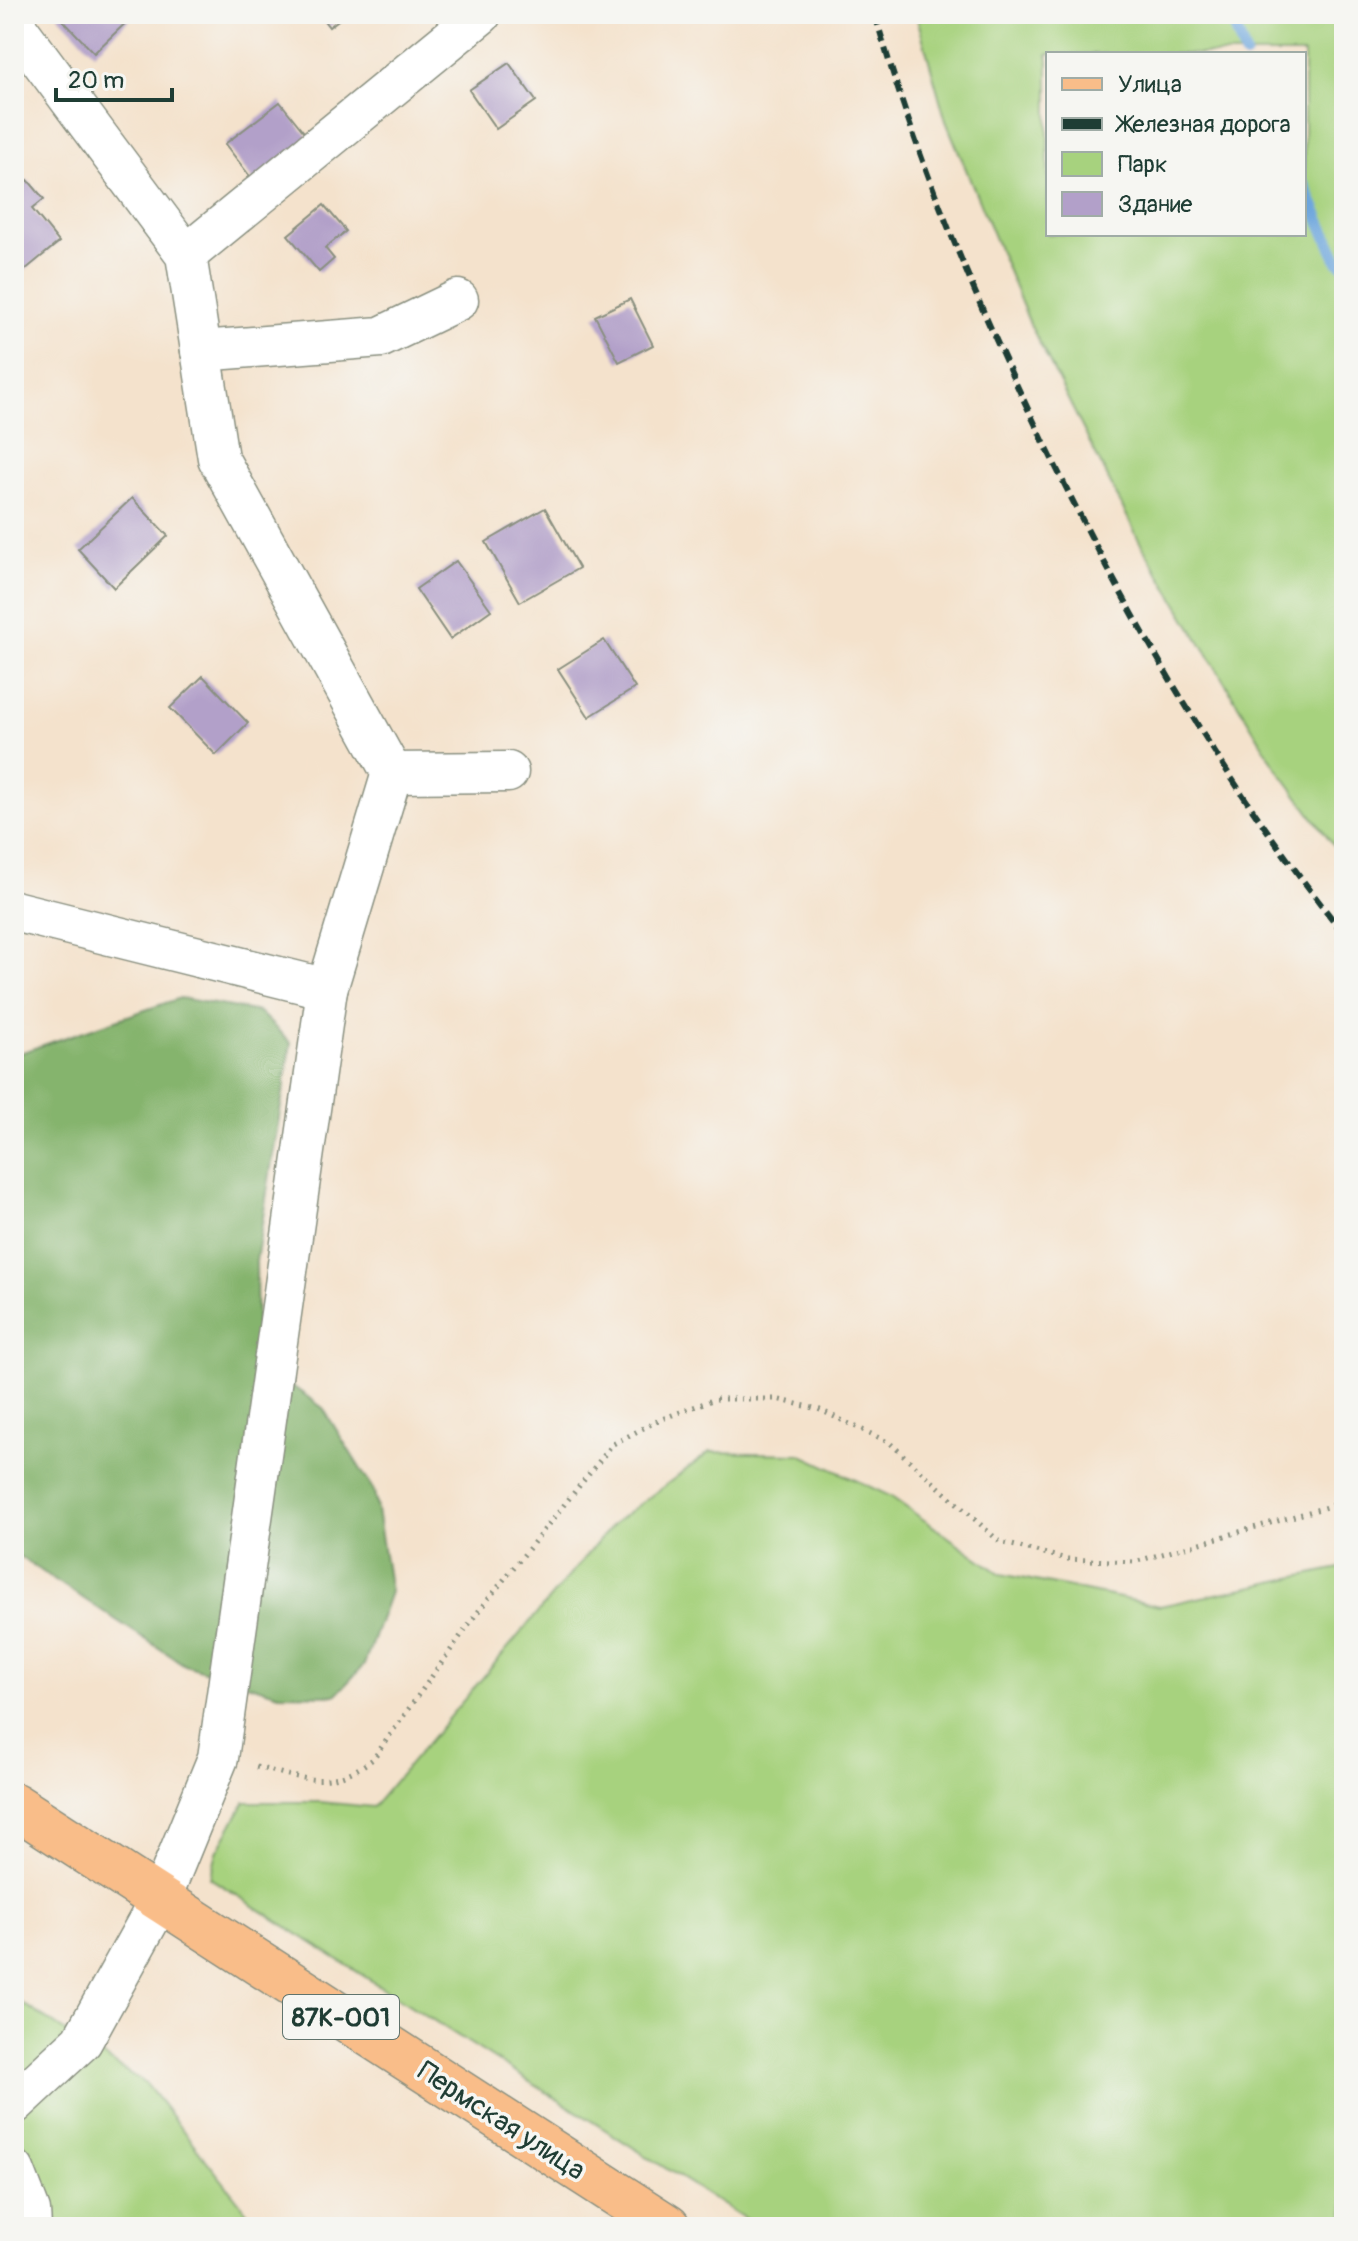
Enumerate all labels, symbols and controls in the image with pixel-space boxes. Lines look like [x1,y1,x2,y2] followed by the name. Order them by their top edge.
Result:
[56,52,172,102] scale bar
[1046,52,1306,236] legend
[68,66,124,95] text: 20 m
[1118,70,1182,99] text: Улица
[1114,110,1291,139] text: Железная дорога
[1118,150,1167,179] text: Парк
[1118,190,1193,219] text: Здание
[283,1995,399,2039] road number: 87К-001
[411,2054,592,2188] street label: Пермская улица

